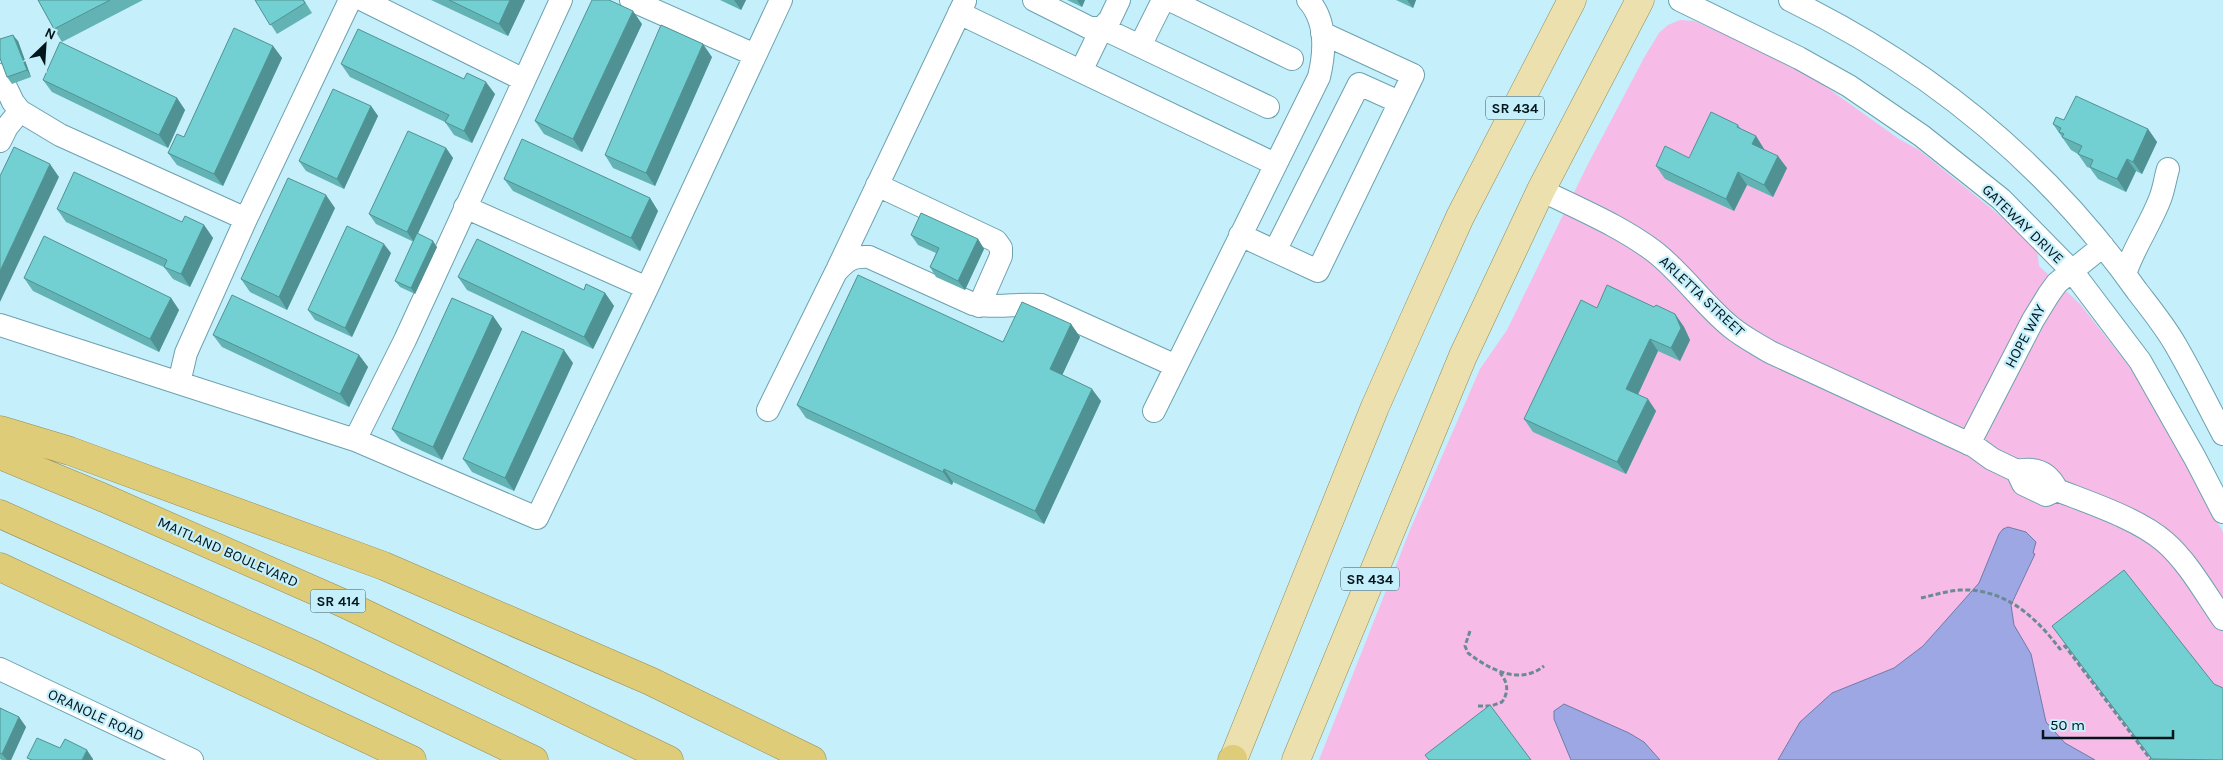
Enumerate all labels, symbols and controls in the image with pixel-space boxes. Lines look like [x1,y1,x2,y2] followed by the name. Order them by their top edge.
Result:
[20,20,70,70] north arrow
[42,24,58,43] text: N
[1486,96,1544,120] road number: SR 434
[1978,180,2068,268] street label: GATEWAY DRIVE
[1656,252,1749,340] street label: ARLETTA STREET
[2001,300,2050,371] street label: HOPE WAY
[155,513,301,591] street label: MAITLAND BOULEVARD
[1341,568,1399,590] road number: SR 434
[310,590,366,612] road number: SR 414
[45,685,147,745] street label: ORANOLE ROAD
[2043,708,2173,740] scale bar
[2050,716,2085,734] text: 50 m

